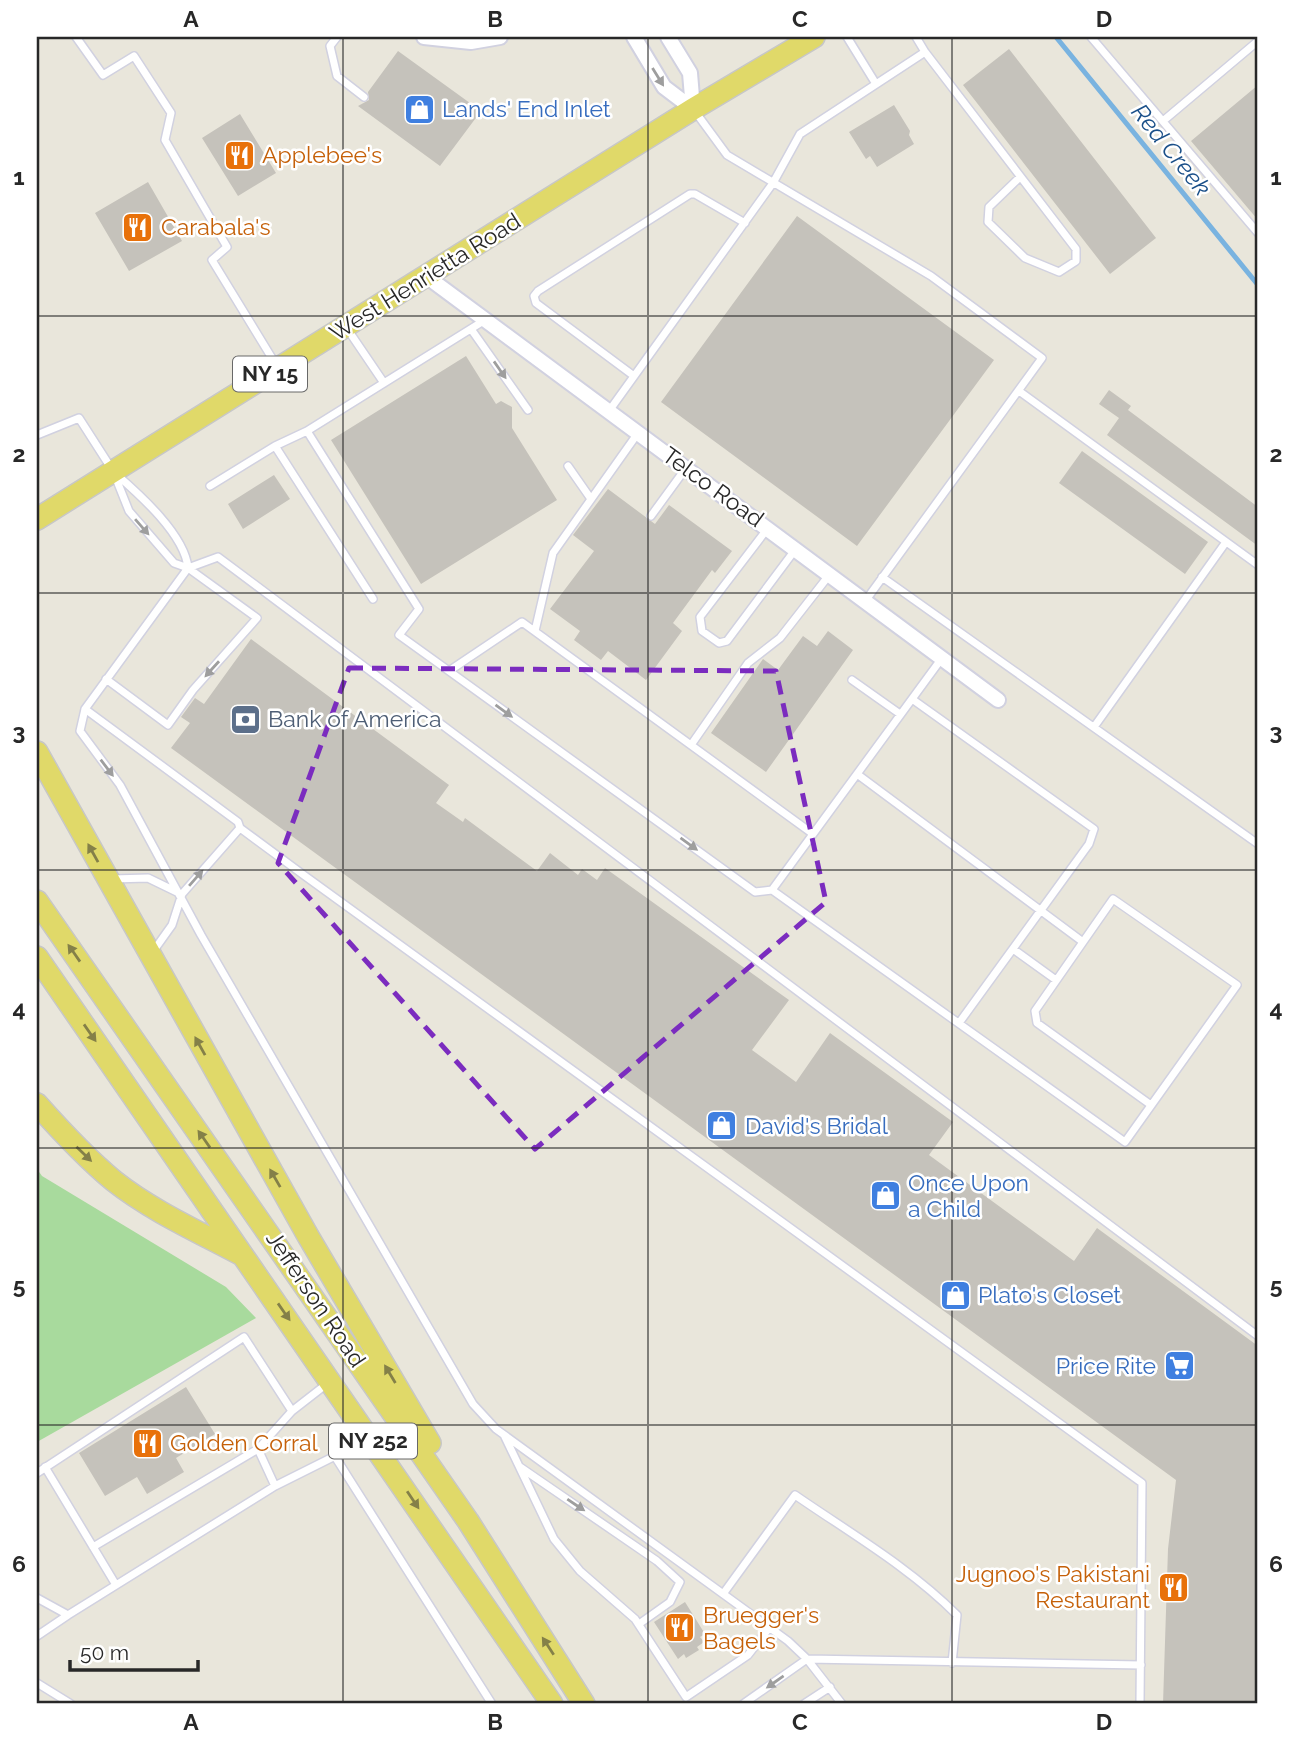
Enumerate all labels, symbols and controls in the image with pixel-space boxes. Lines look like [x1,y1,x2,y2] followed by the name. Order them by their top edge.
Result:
[183,5,199,32] text: A
[487,5,503,32] text: B
[792,5,808,32] text: C
[1096,5,1112,32] text: D
[652,67,665,87] one-way arrow
[402,92,436,126] shop icon: Lands' End Inlet
[442,95,611,122] place label: Lands' End Inlet
[1125,98,1217,202] water label: Red Creek
[222,138,256,172] restaurant icon: Applebee's
[262,141,382,168] place label: Applebee's
[13,163,25,190] text: 1
[1270,163,1282,190] text: 1
[324,207,525,346] street label: West Henrietta Road
[121,210,155,244] restaurant icon: Carabala's
[161,213,271,240] place label: Carabala's
[233,356,307,392] road number: NY 15
[493,360,506,379] one-way arrow
[13,440,25,467] text: 2
[1270,440,1282,467] text: 2
[657,441,769,532] street label: Telco Road
[134,518,149,535] one-way arrow
[205,660,220,677] one-way arrow
[228,702,262,736] bank icon: Bank of America
[495,703,513,717] one-way arrow
[268,705,441,732] place label: Bank of America
[13,718,25,745] text: 3
[1270,718,1282,745] text: 3
[100,759,114,777] one-way arrow
[679,837,698,851] one-way arrow
[87,844,99,863] one-way arrow
[188,869,203,886] one-way arrow
[67,944,81,962] one-way arrow
[12,995,26,1022] text: 4
[1269,995,1283,1022] text: 4
[83,1024,97,1042] one-way arrow
[194,1036,206,1055] one-way arrow
[705,1109,739,1143] shop icon: David's Bridal
[745,1112,889,1139] place label: David's Bridal
[198,1130,212,1148] one-way arrow
[75,1145,92,1161] one-way arrow
[269,1168,281,1188] one-way arrow
[908,1169,1029,1222] place label: Once Upon a Child
[868,1179,902,1213] shop icon: Once Upon a Child
[261,1226,372,1372] street label: Jefferson Road
[13,1272,26,1299] text: 5
[1270,1272,1283,1299] text: 5
[938,1278,972,1312] shop icon: Plato's Closet
[978,1281,1121,1308] place label: Plato's Closet
[277,1303,291,1321] one-way arrow
[1162,1349,1196,1383] supermarket icon: Price Rite
[1056,1352,1156,1379] place label: Price Rite
[383,1365,396,1384] one-way arrow
[329,1424,417,1458] road number: NY 252
[130,1426,164,1460] restaurant icon: Golden Corral
[170,1429,319,1456] place label: Golden Corral
[406,1491,420,1509] one-way arrow
[567,1498,585,1512] one-way arrow
[12,1550,26,1577] text: 6
[1269,1550,1283,1577] text: 6
[956,1560,1150,1613] place label: Jugnoo's Pakistani Restaurant
[1156,1570,1190,1604] restaurant icon: Jugnoo's Pakistani Restaurant
[703,1601,819,1654] place label: Bruegger's Bagels
[663,1611,697,1645] restaurant icon: Bruegger's Bagels
[70,1629,198,1673] scale bar
[542,1637,555,1656] one-way arrow
[80,1640,129,1665] text: 50 m
[766,1675,784,1689] one-way arrow
[183,1708,199,1735] text: A
[487,1708,503,1735] text: B
[792,1708,808,1735] text: C
[1096,1708,1112,1735] text: D

